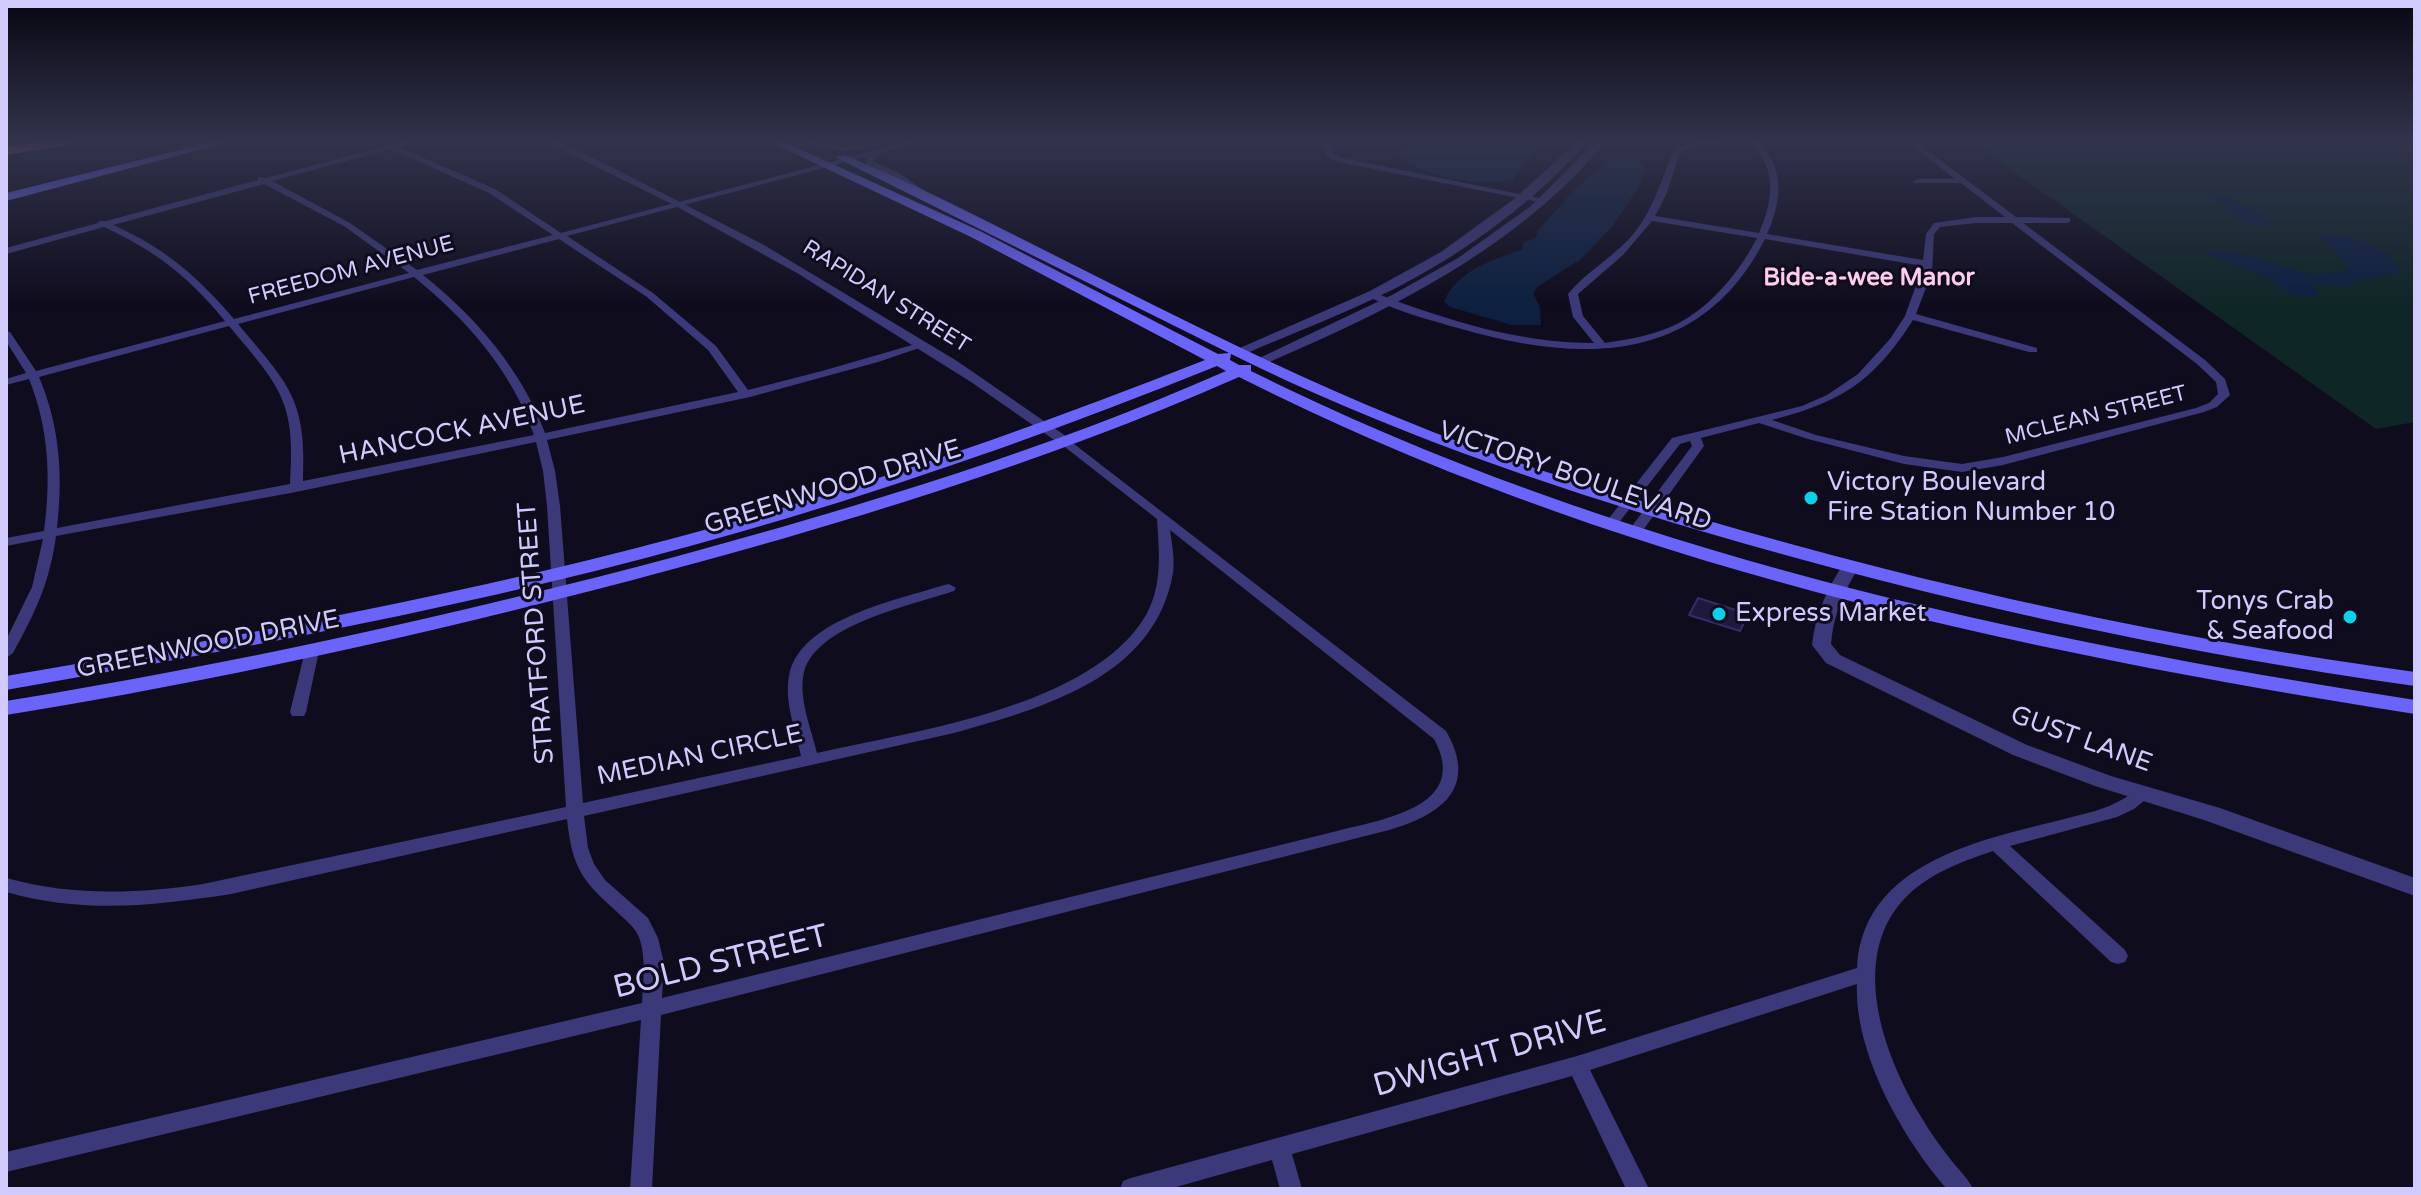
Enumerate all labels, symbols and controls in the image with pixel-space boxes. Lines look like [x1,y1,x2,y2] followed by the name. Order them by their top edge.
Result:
[245,231,457,311] street label: FREEDOM AVENUE
[797,235,975,359] street label: RAPIDAN STREET
[1763,265,1975,293] district label: Bide-a-wee Manor
[2002,381,2190,451] street label: MCLEAN STREET
[336,390,588,472] street label: HANCOCK AVENUE
[1434,416,1716,538] street label: VICTORY BOULEVARD
[701,434,965,542] street label: GREENWOOD DRIVE
[1827,467,2115,528] place label: Victory Boulevard Fire Station Number 10
[1802,489,1820,507] marker: Victory Boulevard Fire Station Number 10
[512,501,562,765] street label: STRATFORD STREET
[2196,586,2334,648] place label: Tonys Crab & Seafood
[1735,598,1926,630] place label: Express Market
[74,604,342,686] street label: GREENWOOD DRIVE
[1710,605,1728,623] marker: Express Market
[2341,608,2359,626] marker: Tonys Crab & Seafood
[2006,700,2156,780] street label: GUST LANE
[594,719,806,793] street label: MEDIAN CIRCLE
[610,918,832,1008] street label: BOLD STREET
[1369,1003,1611,1107] street label: DWIGHT DRIVE

